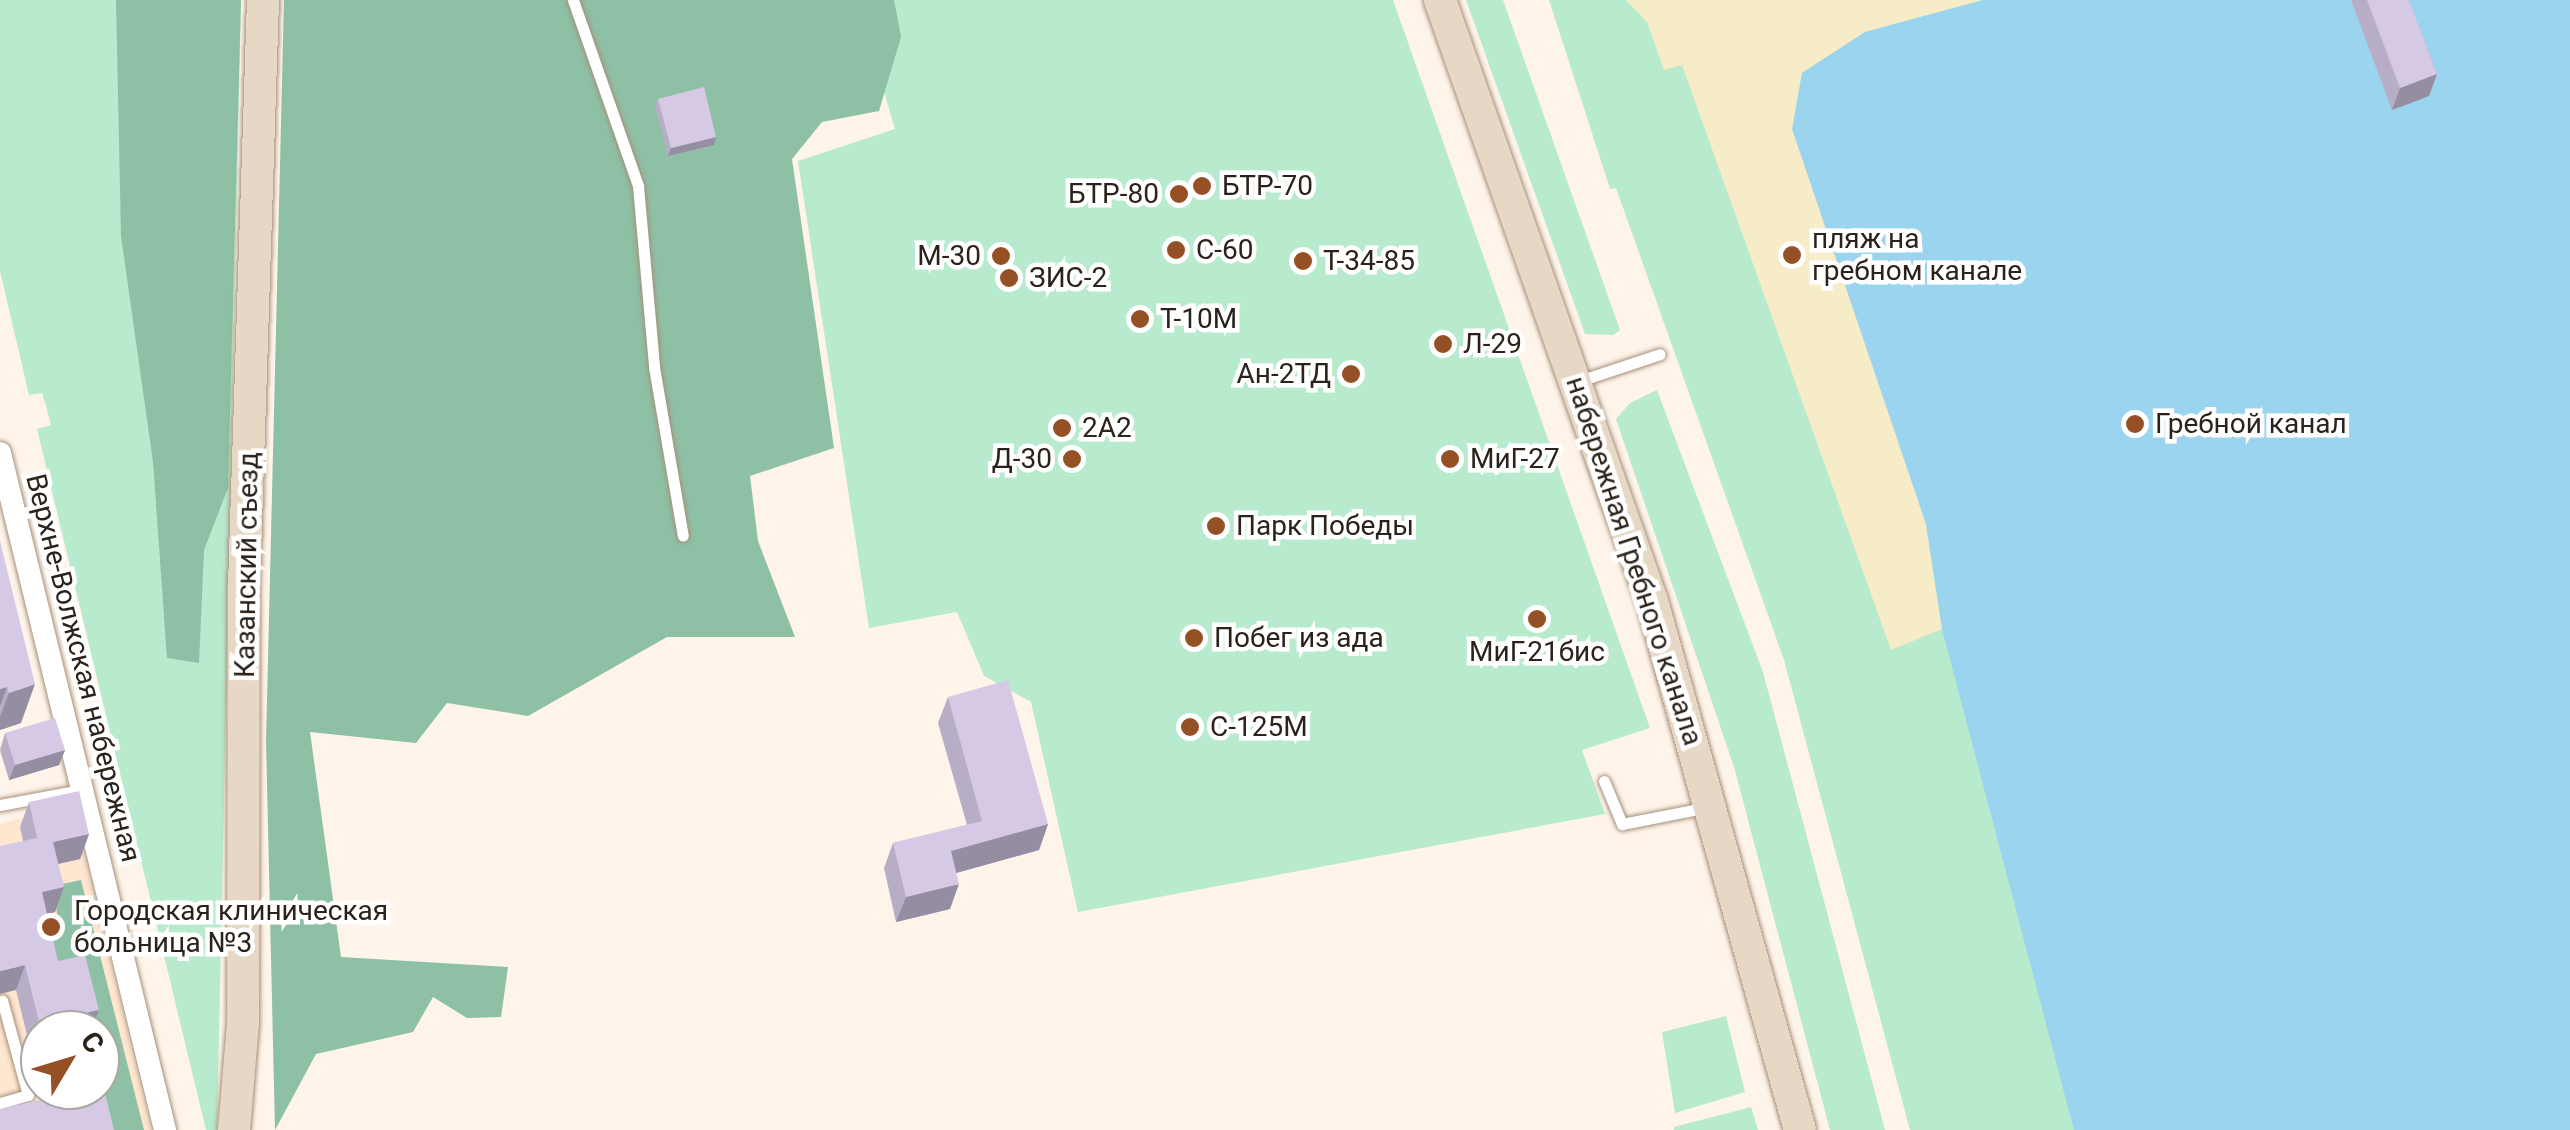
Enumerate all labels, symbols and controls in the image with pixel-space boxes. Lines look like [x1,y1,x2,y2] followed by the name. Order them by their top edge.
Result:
[1222,169,1313,203] place label: БТР-70
[1191,175,1213,197] marker: БТР-70
[1068,177,1159,211] place label: БТР-80
[1168,183,1190,205] marker: БТР-80
[1812,222,2022,288] place label: пляж на гребном канале
[1196,233,1253,267] place label: С-60
[917,239,981,273] place label: М-30
[1165,239,1187,261] marker: С-60
[1323,244,1415,278] place label: T-34-85
[1781,244,1803,266] marker: пляж на гребном канале
[990,245,1012,267] marker: М-30
[1292,250,1314,272] marker: T-34-85
[1029,261,1107,295] place label: ЗИС-2
[998,267,1020,289] marker: ЗИС-2
[1160,302,1237,336] place label: Т-10М
[1129,308,1151,330] marker: Т-10М
[1463,327,1522,361] place label: Л-29
[1432,333,1454,355] marker: Л-29
[1237,357,1331,391] place label: Ан-2ТД
[1340,363,1362,385] marker: Ан-2ТД
[1558,372,1710,750] street label: набережная Гребного канала
[2155,407,2347,441] place label: Гребной канал
[1082,411,1132,445] place label: 2А2
[2124,413,2146,435] marker: Гребной канал
[1051,417,1073,439] marker: 2А2
[992,442,1052,476] place label: Д-30
[1470,442,1560,476] place label: МиГ-27
[1061,448,1083,470] marker: Д-30
[1439,448,1461,470] marker: МиГ-27
[228,452,266,678] street label: Казанский съезд
[18,470,148,866] street label: Верхне-Волжская набережная
[1236,509,1414,543] place label: Парк Победы
[1205,515,1227,537] marker: Парк Победы
[1526,608,1548,630] marker: МиГ-21бис
[1214,621,1384,655] place label: Побег из ада
[1183,627,1205,649] marker: Побег из ада
[1469,635,1605,669] place label: МиГ-21бис
[1210,710,1308,744] place label: С-125М
[1179,716,1201,738] marker: С-125М
[74,894,388,960] place label: Городская клиническая больница №3
[38,914,64,940] marker: Городская клиническая больница №3
[20,1010,120,1110] north arrow
[74,1025,111,1060] text: С

